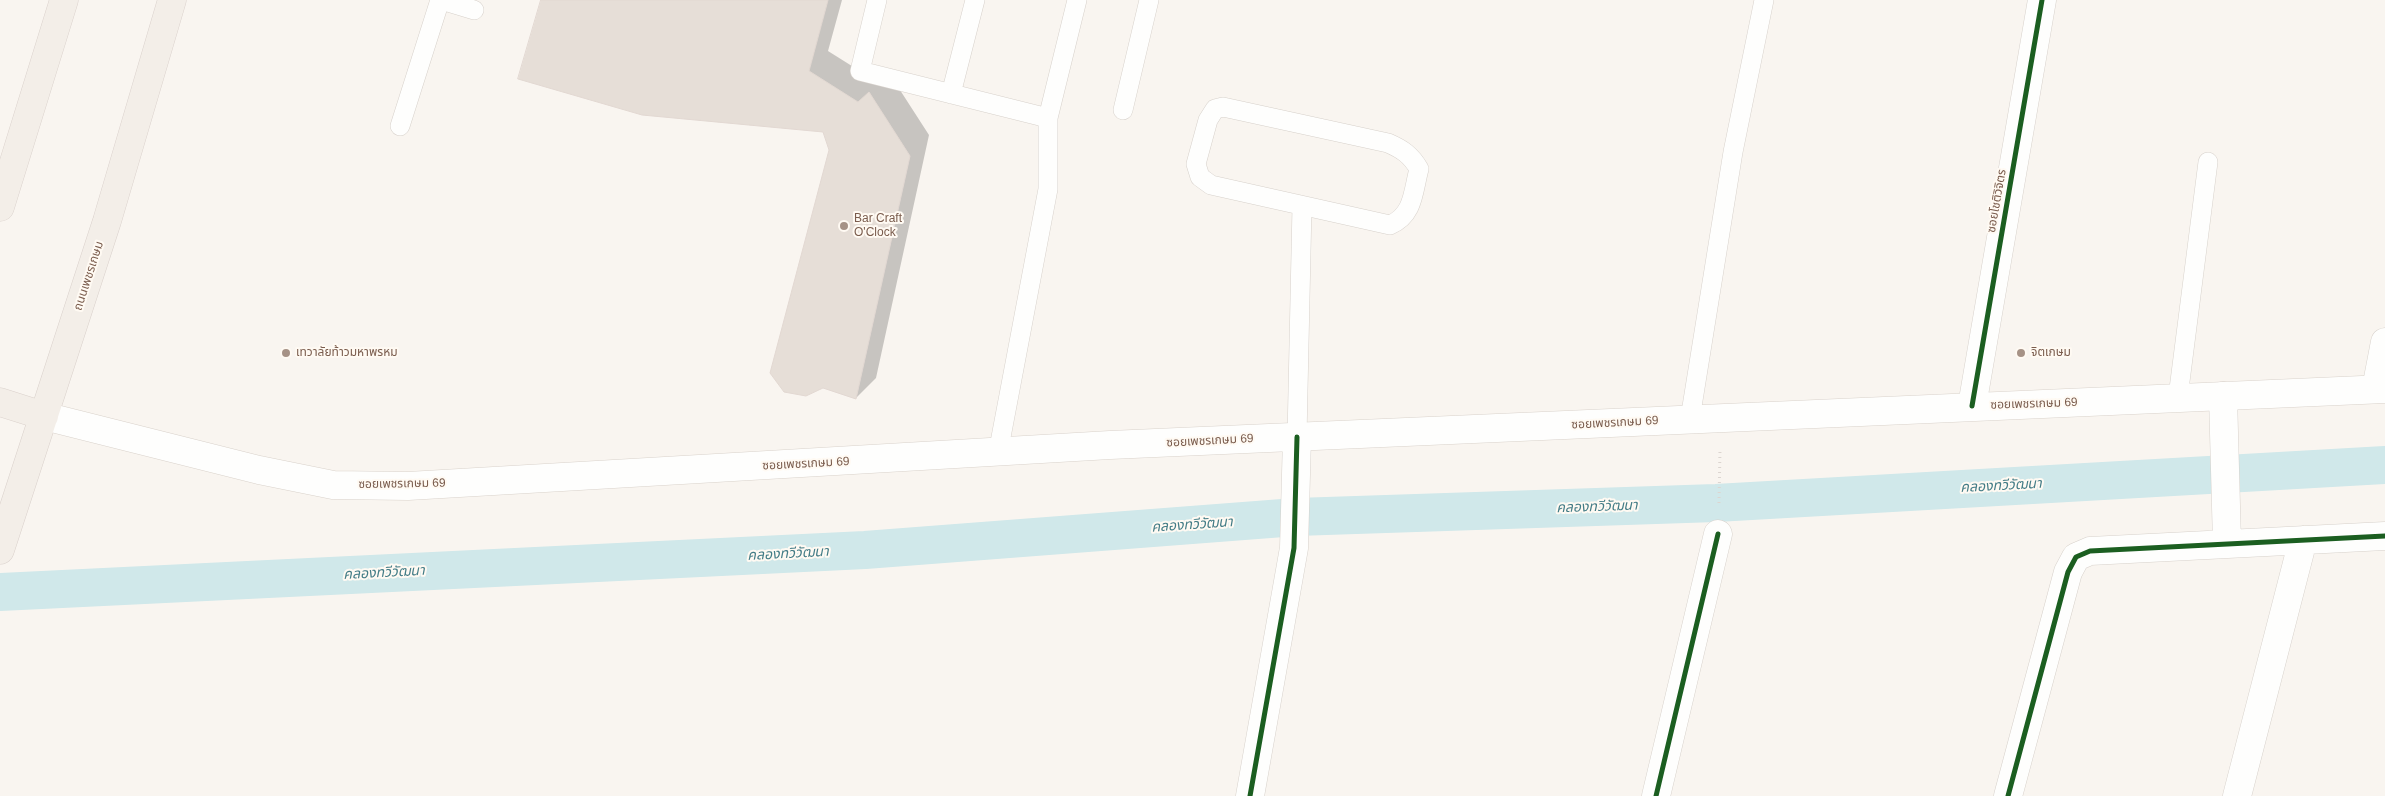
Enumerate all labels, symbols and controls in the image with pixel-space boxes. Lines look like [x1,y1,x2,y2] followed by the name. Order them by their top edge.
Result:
[1984,168,2010,234] street label: ซอยโชติวิจิตร
[854,212,902,240] place label: Bar Craft O'Clock
[838,220,850,232] marker: Bar Craft O'Clock
[71,240,107,312] street label: ถนนเพชรเกษม
[296,346,398,360] place label: เทวาลัยท้าวมหาพรหม
[2031,346,2071,360] place label: จิตเกษม
[280,347,292,359] marker: เทวาลัยท้าวมหาพรหม
[2015,347,2027,359] marker: จิตเกษม
[1990,395,2078,413] street label: ซอยเพชรเกษม 69
[1571,414,1659,432] street label: ซอยเพชรเกษม 69
[1166,432,1254,450] street label: ซอยเพชรเกษม 69
[762,455,850,473] street label: ซอยเพชรเกษม 69
[1960,475,2042,497] water label: คลองทวีวัฒนา
[358,476,446,492] street label: ซอยเพชรเกษม 69
[1556,497,1638,517] water label: คลองทวีวัฒนา
[1151,514,1233,536] water label: คลองทวีวัฒนา
[747,543,829,565] water label: คลองทวีวัฒนา
[343,562,425,584] water label: คลองทวีวัฒนา

